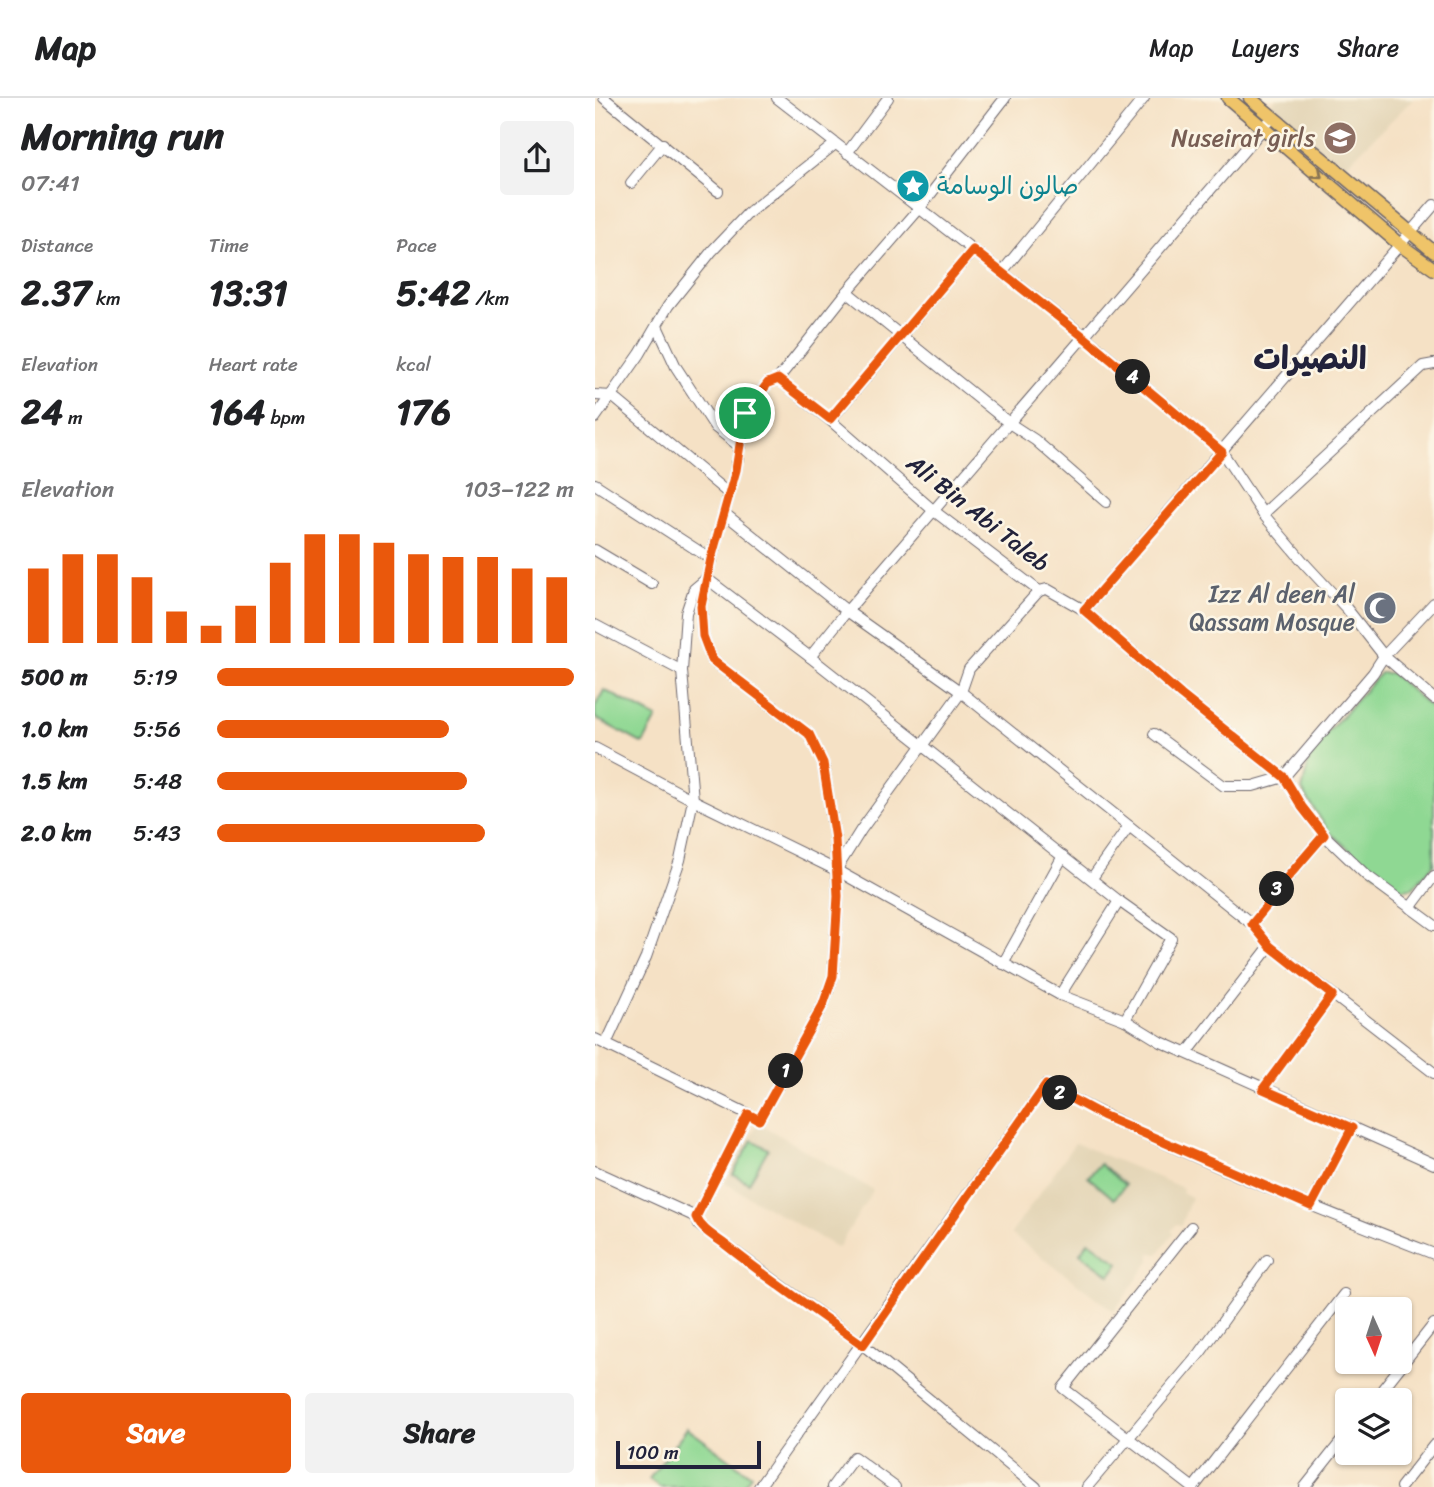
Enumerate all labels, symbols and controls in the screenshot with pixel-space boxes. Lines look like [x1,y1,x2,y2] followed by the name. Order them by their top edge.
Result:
[35,19,96,77] text: Map
[1149,27,1194,69] text: Map
[1232,27,1299,69] text: Layers
[1337,27,1399,69] text: Share
[21,103,224,170] text: Morning run
[1171,117,1316,159] place label: Nuseirat girls
[1321,119,1359,157] school or university icon: Nuseirat girls
[500,121,574,195] button: share
[21,163,80,204] text: 07:41
[937,165,1079,207] place label: صالون الوسامة
[1309,166,1322,178] one-way arrow
[894,167,932,205] place icon: صالون الوسامة
[21,229,93,262] text: Distance
[209,229,249,262] text: Time
[396,229,437,262] text: Pace
[21,262,91,324] text: 2.37
[209,262,288,324] text: 13:31
[396,262,470,324] text: 5:42
[91,282,121,315] text: km
[470,282,509,315] text: /km
[1253,330,1367,387] district label: النصيرات
[21,348,98,381] text: Elevation
[209,348,298,381] text: Heart rate
[396,348,431,381] text: kcal
[1115,360,1151,394] pin: 4
[1127,360,1138,393] text: 4
[21,381,63,443] text: 24
[209,381,265,443] text: 164
[396,381,451,443] text: 176
[715,383,775,443] pin
[726,394,764,432] icon: arrive
[63,401,83,434] text: m
[265,401,305,434] text: bpm
[896,443,1059,583] street label: Ali Bin Abi Taleb
[21,469,114,510] text: Elevation
[464,469,574,510] text: 103–122 m
[1189,573,1356,643] place label: Izz Al deen Al Qassam Mosque
[1361,589,1399,627] mosque icon: Izz Al deen Al Qassam Mosque
[21,657,88,698] text: 500 m
[133,657,178,698] text: 5:19
[21,709,88,750] text: 1.0 km
[133,709,181,750] text: 5:56
[21,761,88,802] text: 1.5 km
[133,761,182,802] text: 5:48
[21,813,92,854] text: 2.0 km
[133,813,181,854] text: 5:43
[1259,872,1295,906] pin: 3
[1271,872,1282,905] text: 3
[769,1054,803,1088] pin: 1
[781,1054,790,1087] text: 1
[1043,1076,1077,1110] pin: 2
[1054,1076,1065,1109] text: 2
[1335,1297,1412,1374] north arrow
[1335,1297,1412,1465] map controls
[1335,1388,1412,1465] button: layers
[21,1393,291,1473] button: Save
[305,1393,574,1473] button: Share
[627,1436,679,1469] text: 100 m
[616,1438,761,1470] scale bar

